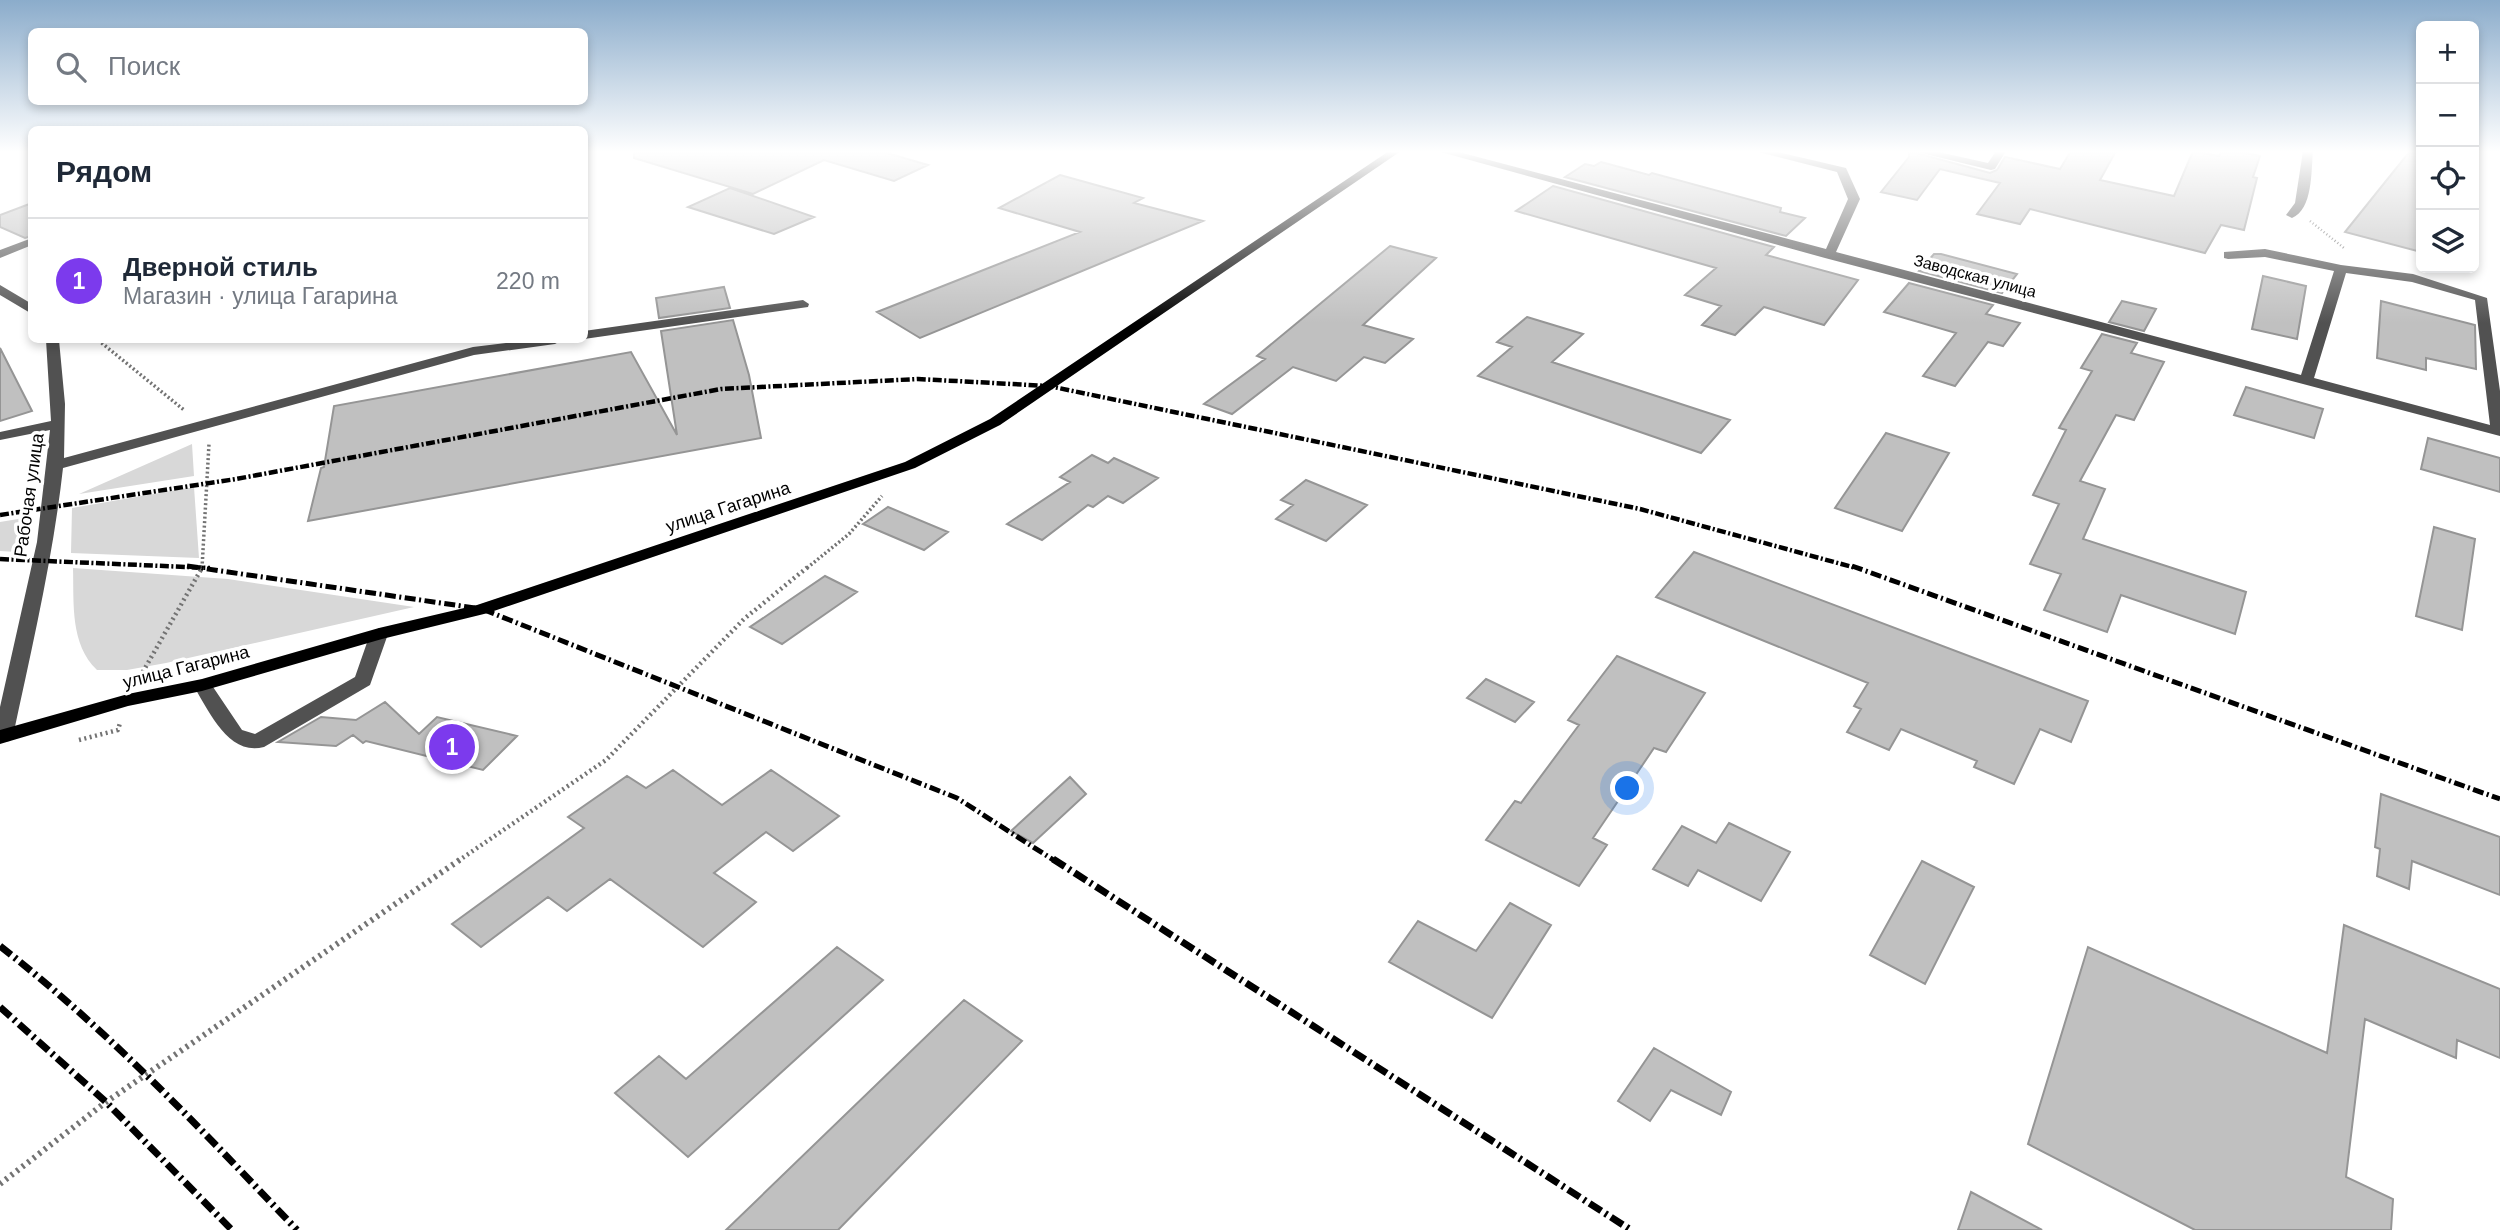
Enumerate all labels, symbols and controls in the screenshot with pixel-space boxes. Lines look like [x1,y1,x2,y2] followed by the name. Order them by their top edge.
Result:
[2416,21,2479,273] map controls
[2416,21,2479,84] button: +
[28,28,588,105] search box
[52,48,90,86] icon: search
[108,51,180,81] text: Поиск
[2416,84,2479,147] button: −
[2416,147,2479,210] button: locate
[56,155,152,188] text: Рядом
[2416,210,2479,273] button: layers
[1912,251,2038,301] street label: Заводская улица
[123,252,318,282] text: Дверной стиль
[73,268,85,294] text: 1
[496,268,560,294] text: 220 m
[123,283,398,309] text: Магазин · улица Гагарина
[10,431,48,558] street label: Рабочая улица
[663,477,794,537] street label: улица Гагарина
[121,641,252,692] street label: улица Гагарина
[429,721,475,773] pin: 1
[1610,771,1644,805] your location

